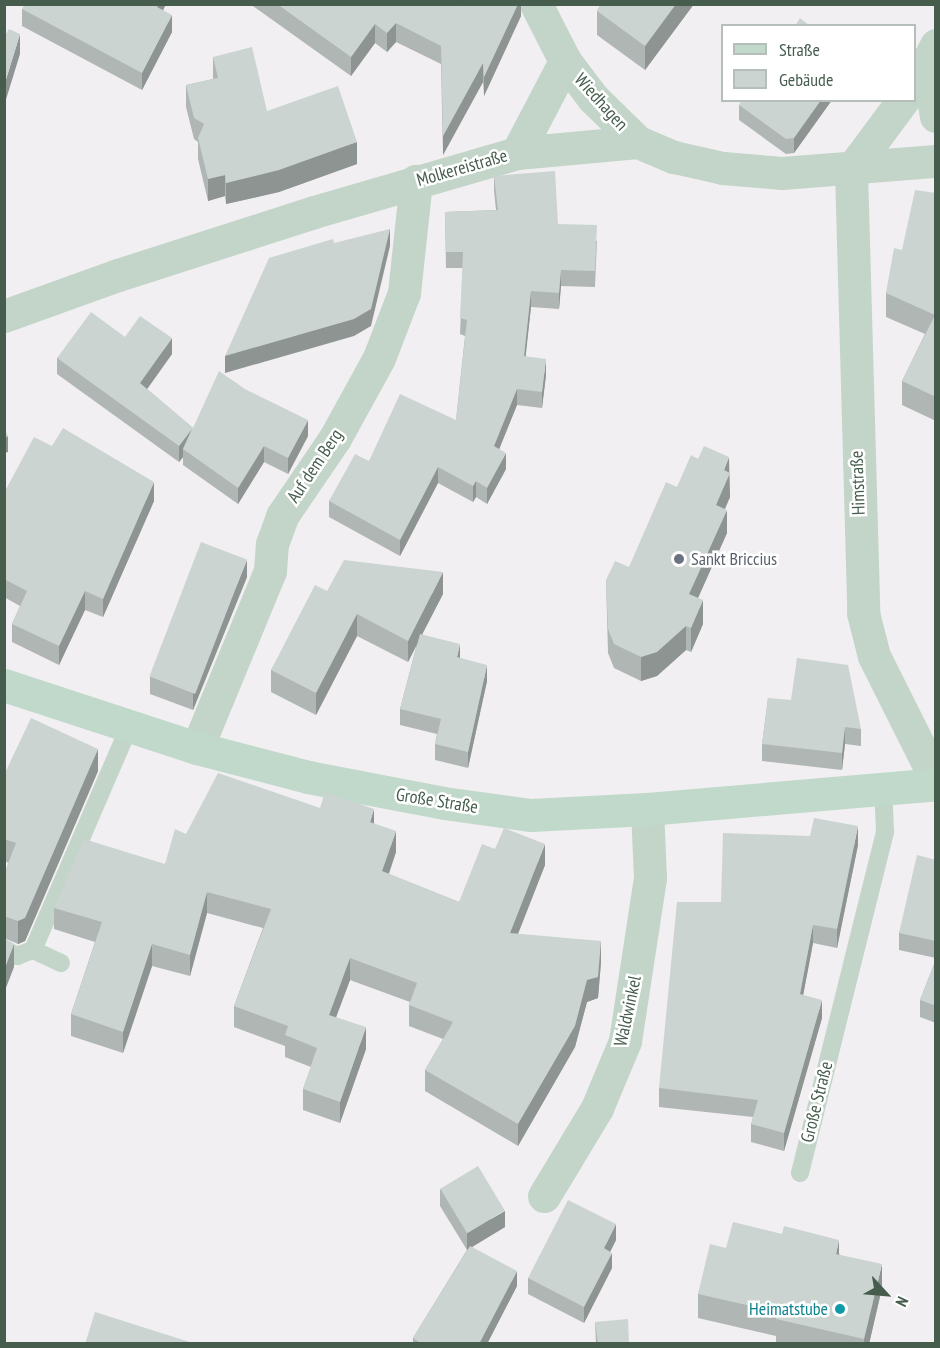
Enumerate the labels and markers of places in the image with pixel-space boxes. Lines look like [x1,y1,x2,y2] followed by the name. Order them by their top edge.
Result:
[691,548,777,570] place label: Sankt Briccius
[672,552,686,566] marker: Sankt Briccius
[749,1298,828,1320] place label: Heimatstube
[833,1302,847,1316] marker: Heimatstube

